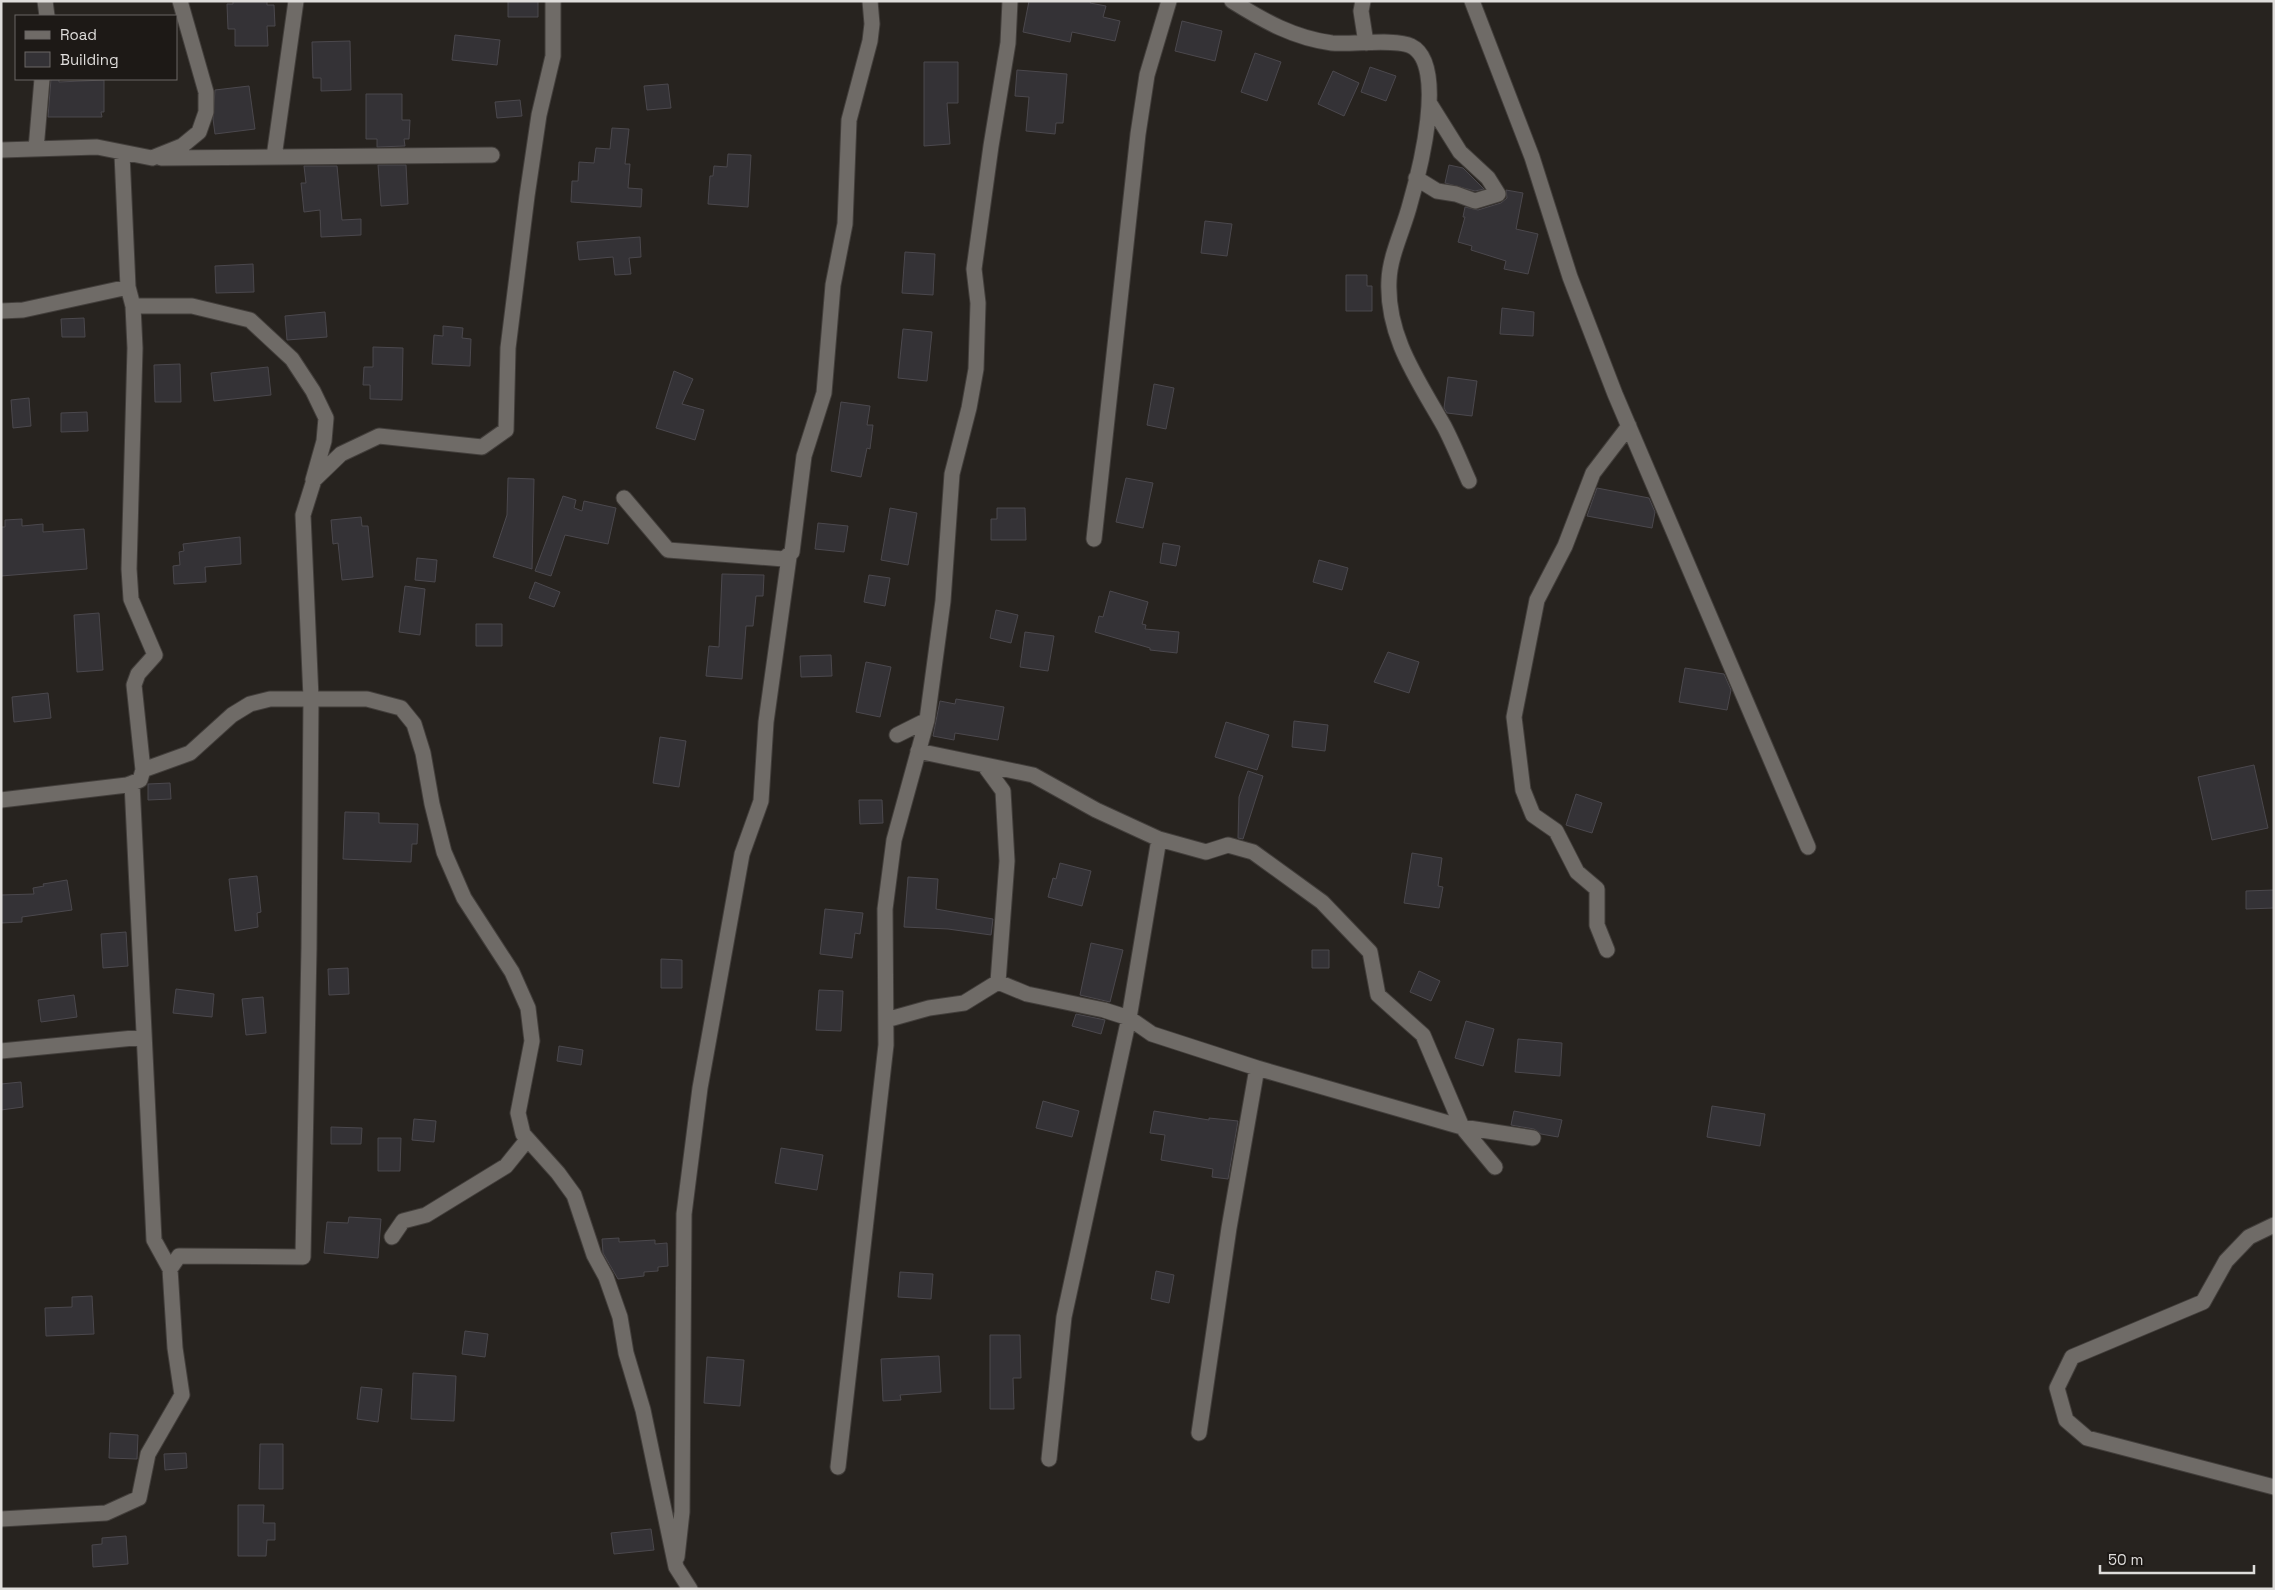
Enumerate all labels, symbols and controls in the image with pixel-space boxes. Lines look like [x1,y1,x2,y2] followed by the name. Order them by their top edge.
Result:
[15,15,178,80] legend
[60,25,97,44] text: Road
[60,50,119,69] text: Building
[2100,1542,2254,1574] scale bar
[2108,1550,2143,1569] text: 50 m

